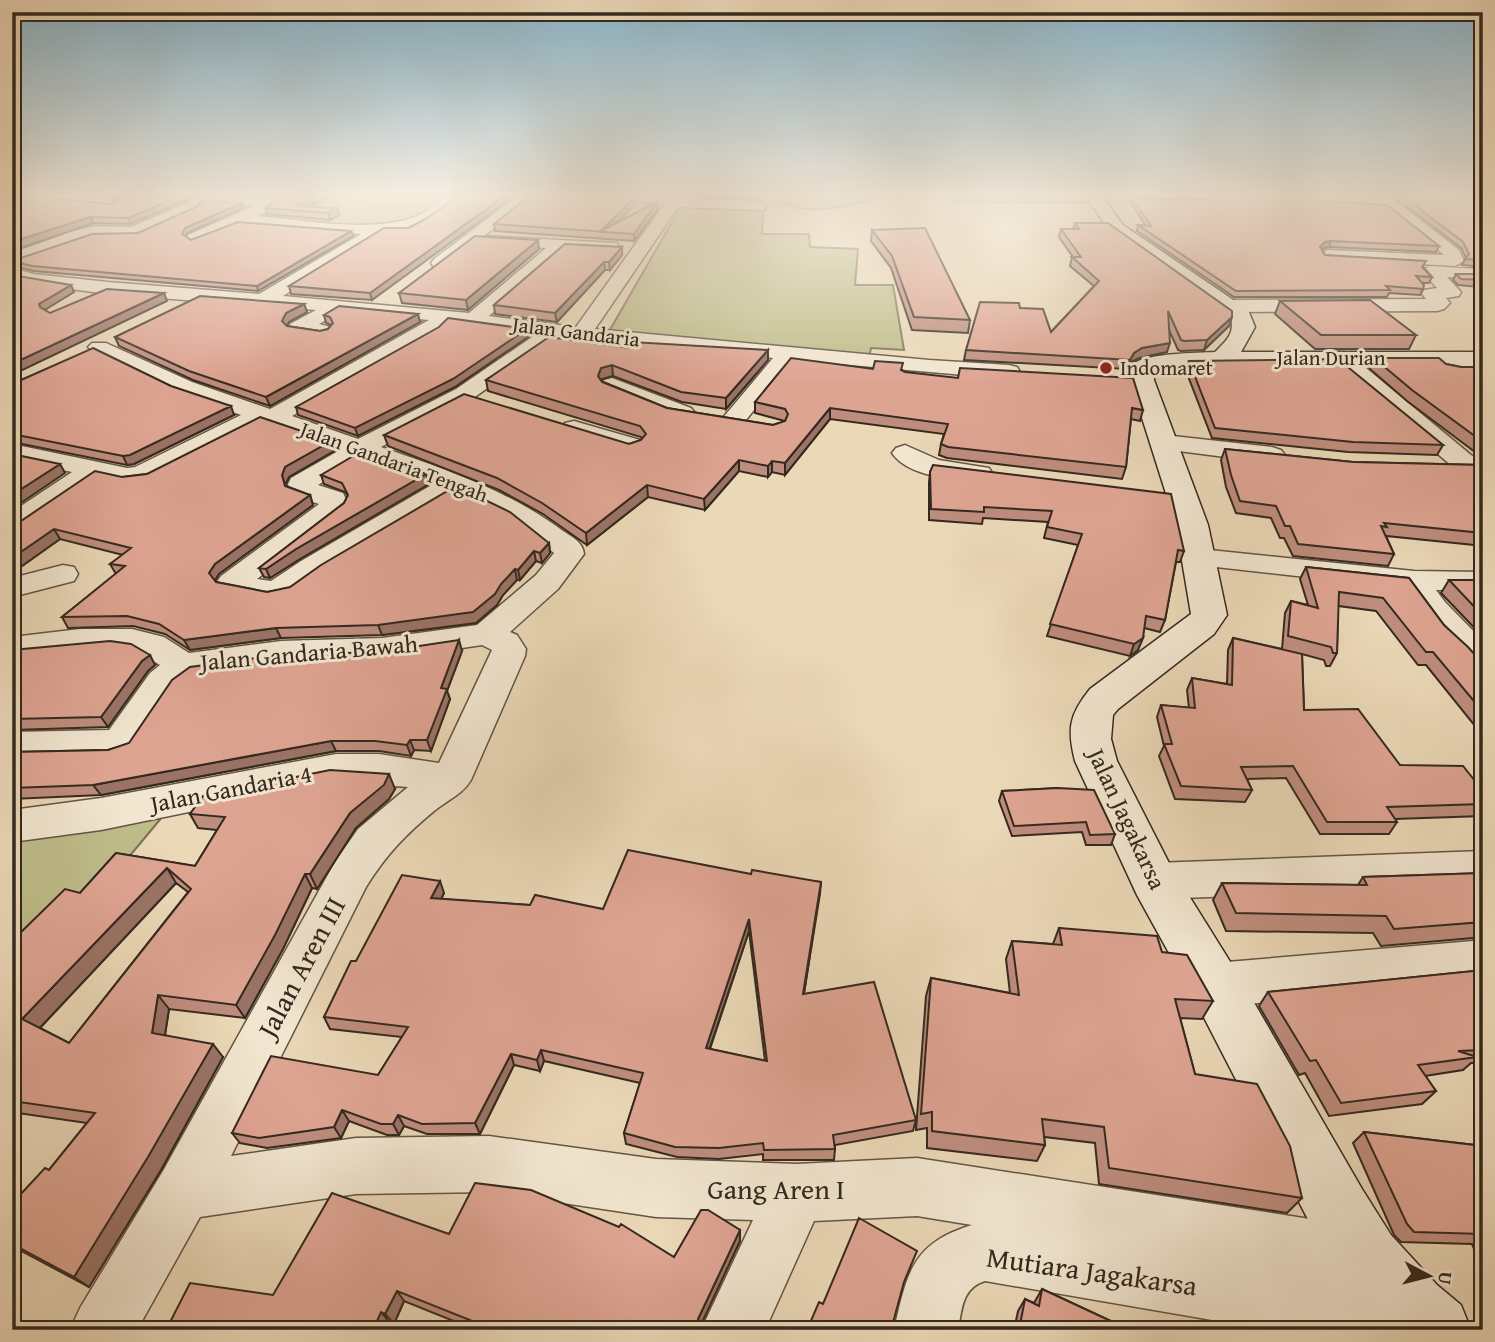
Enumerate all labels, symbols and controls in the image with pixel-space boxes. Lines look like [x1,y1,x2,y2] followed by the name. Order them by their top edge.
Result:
[507,308,642,355] street label: Jalan Gandaria
[1273,342,1386,373] street label: Jalan Durian
[1120,352,1213,383] place label: Indomaret
[1098,360,1114,376] marker: Indomaret
[293,412,493,510] street label: Jalan Gandaria Tengah
[196,626,420,680] street label: Jalan Gandaria Bawah
[1078,740,1176,896] street label: Jalan Jagakarsa
[144,756,315,822] street label: Jalan Gandaria 4
[245,889,355,1047] street label: Jalan Aren III
[707,1168,845,1209] street label: Gang Aren I
[984,1235,1201,1306] street label: Mutiara Jagakarsa
[1394,1240,1464,1310] north arrow
[1431,1270,1461,1286] text: U

